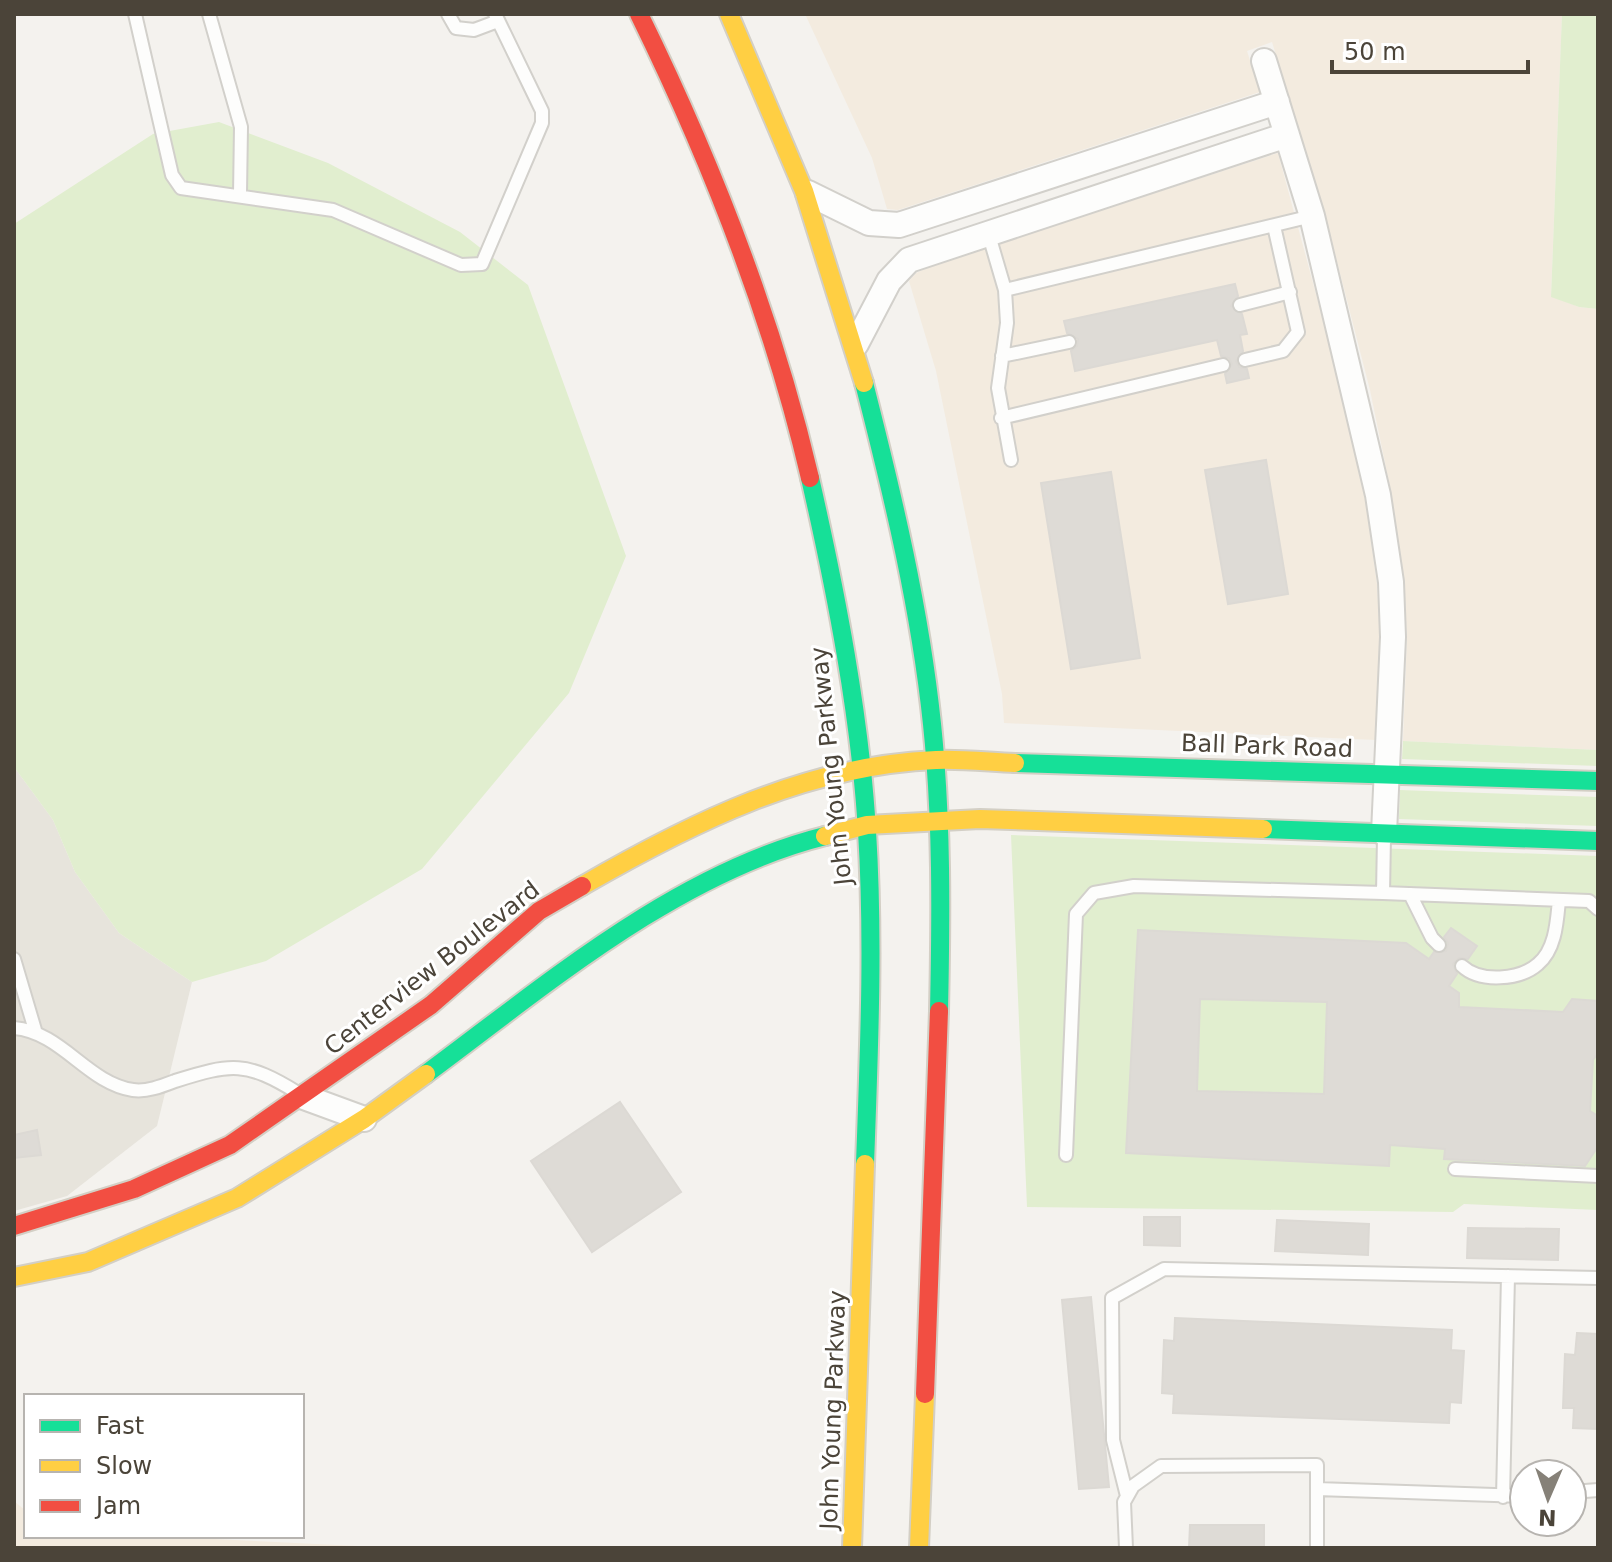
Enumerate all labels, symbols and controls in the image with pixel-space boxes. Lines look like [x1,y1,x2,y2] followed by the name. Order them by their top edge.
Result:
[1332,24,1528,74] scale bar
[1344,38,1406,66] text: 50 m
[805,645,858,889] street label: John Young Parkway
[1181,729,1353,763] street label: Ball Park Road
[319,875,545,1061] street label: Centerview Boulevard
[815,1290,851,1532] street label: John Young Parkway
[24,1394,304,1538] legend
[96,1412,144,1440] text: Fast
[96,1452,152,1480] text: Slow
[1508,1458,1588,1538] north arrow
[94,1492,141,1520] text: Jam
[1538,1505,1557,1530] text: N

